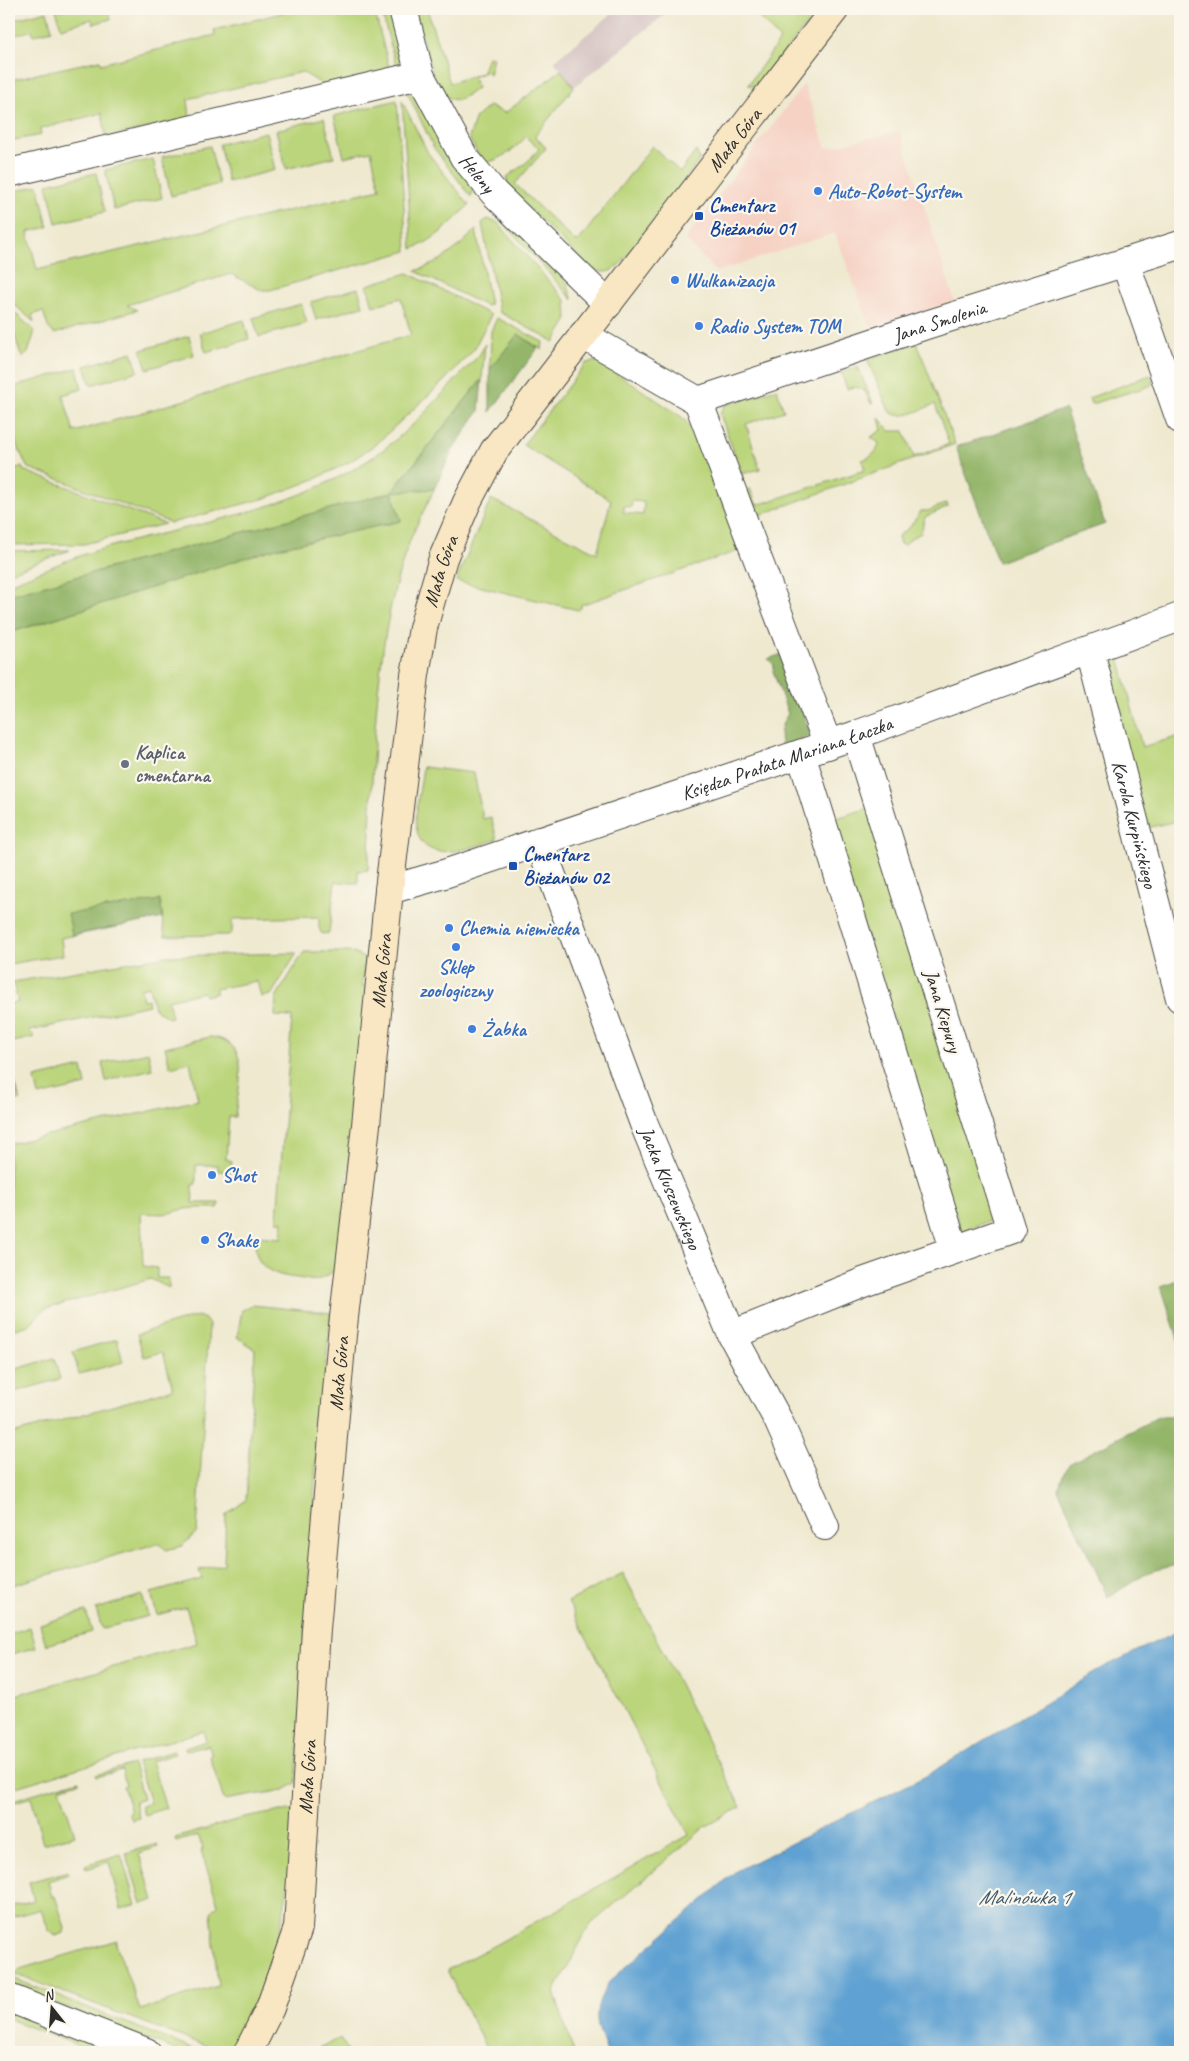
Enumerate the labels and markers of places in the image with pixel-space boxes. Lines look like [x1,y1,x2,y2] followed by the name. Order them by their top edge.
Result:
[828,179,963,204] place label: Auto-Robot-System
[812,185,824,197] marker: Auto-Robot-System
[709,193,797,241] place label: Cmentarz Bieżanów 01
[693,210,705,222] marker: Cmentarz Bieżanów 01
[685,268,776,293] place label: Wulkanizacja
[669,274,681,286] marker: Wulkanizacja
[709,314,842,340] place label: Radio System TOM
[693,320,705,332] marker: Radio System TOM
[135,740,212,788] place label: Kaplica cmentarna
[119,758,131,770] marker: Kaplica cmentarna
[523,842,611,890] place label: Cmentarz Bieżanów 02
[507,860,519,872] marker: Cmentarz Bieżanów 02
[459,916,580,941] place label: Chemia niemiecka
[443,922,455,934] marker: Chemia niemiecka
[450,941,462,953] marker: Sklep zoologiczny
[420,955,494,1003] place label: Sklep zoologiczny
[482,1017,528,1042] place label: Żabka
[466,1023,478,1035] marker: Żabka
[222,1163,258,1188] place label: Shot
[206,1169,218,1181] marker: Shot
[215,1228,259,1253] place label: Shake
[199,1234,211,1246] marker: Shake

